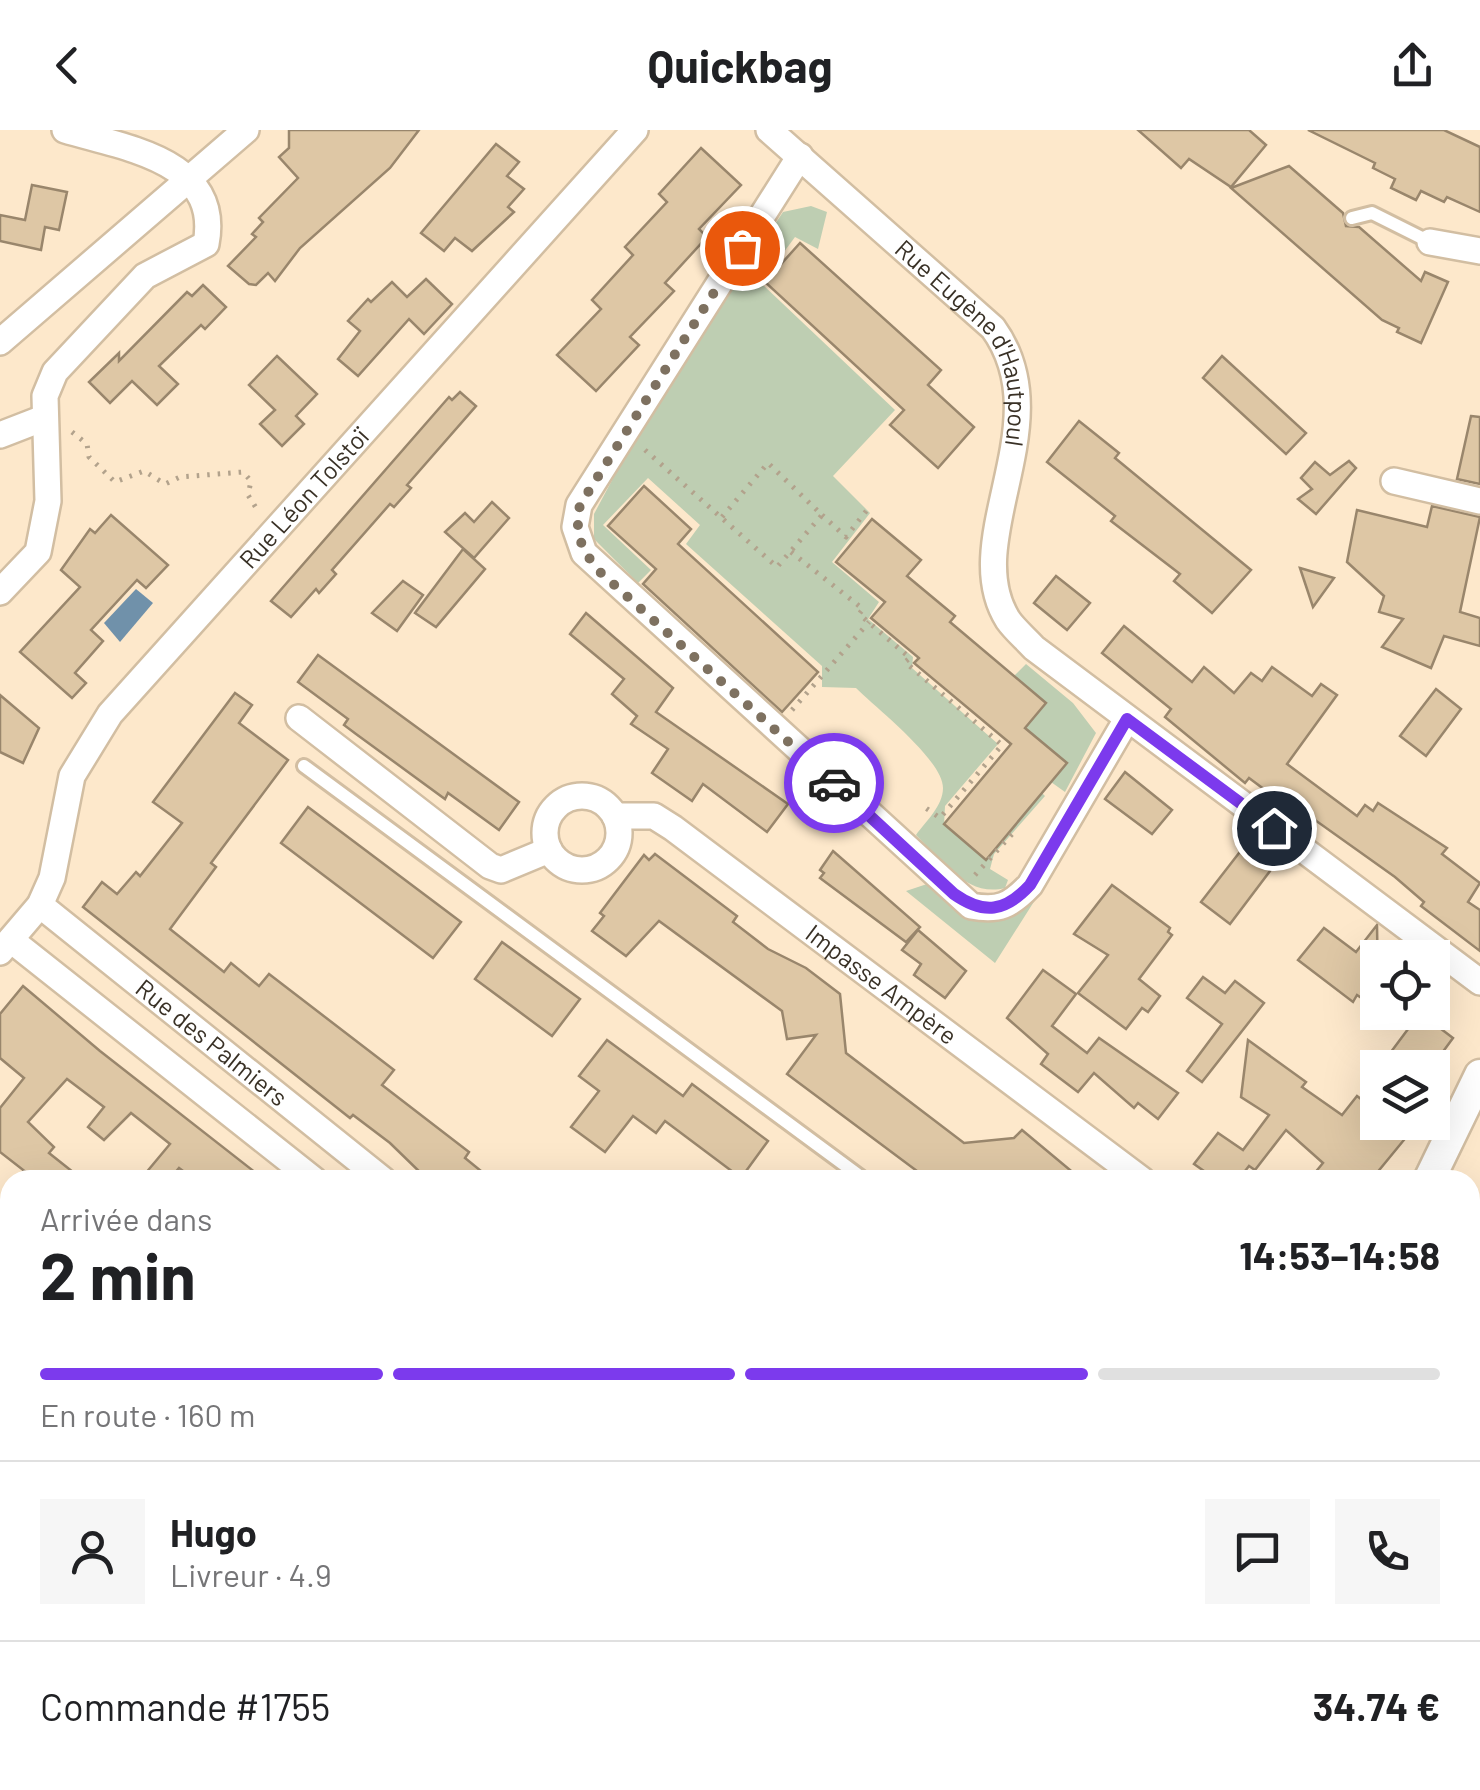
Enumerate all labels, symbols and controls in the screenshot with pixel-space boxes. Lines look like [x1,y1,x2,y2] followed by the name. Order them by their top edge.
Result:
[40,38,95,93] icon: back
[647,38,833,92] text: Quickbag
[1385,38,1440,93] icon: share
[700,206,785,291] pin
[715,221,770,276] icon: bag
[890,233,1033,449] street label: Rue Eugène d'Hautpoul
[232,420,375,574] street label: Rue Léon Tolstoï
[784,733,884,833] courier
[807,756,862,811] icon: car
[1232,786,1317,871] pin
[1247,801,1302,856] icon: home
[801,917,963,1050] street label: Impasse Ampère
[1360,940,1450,1140] map controls
[1360,940,1450,1030] button: locate
[130,972,294,1112] street label: Rue des Palmiers
[1360,1050,1450,1140] button: layers
[40,1199,213,1237] text: Arrivée dans
[1239,1232,1440,1278] text: 14:53–14:58
[40,1235,196,1313] text: 2 min
[40,1395,255,1433] text: En route · 160 m
[40,1499,145,1604] button: person
[1205,1499,1310,1604] button: chat
[1335,1499,1440,1604] button: phone
[170,1509,257,1555] text: Hugo
[170,1555,332,1593] text: Livreur · 4.9
[40,1683,330,1729] text: Commande #1755
[1313,1683,1440,1729] text: 34.74 €

